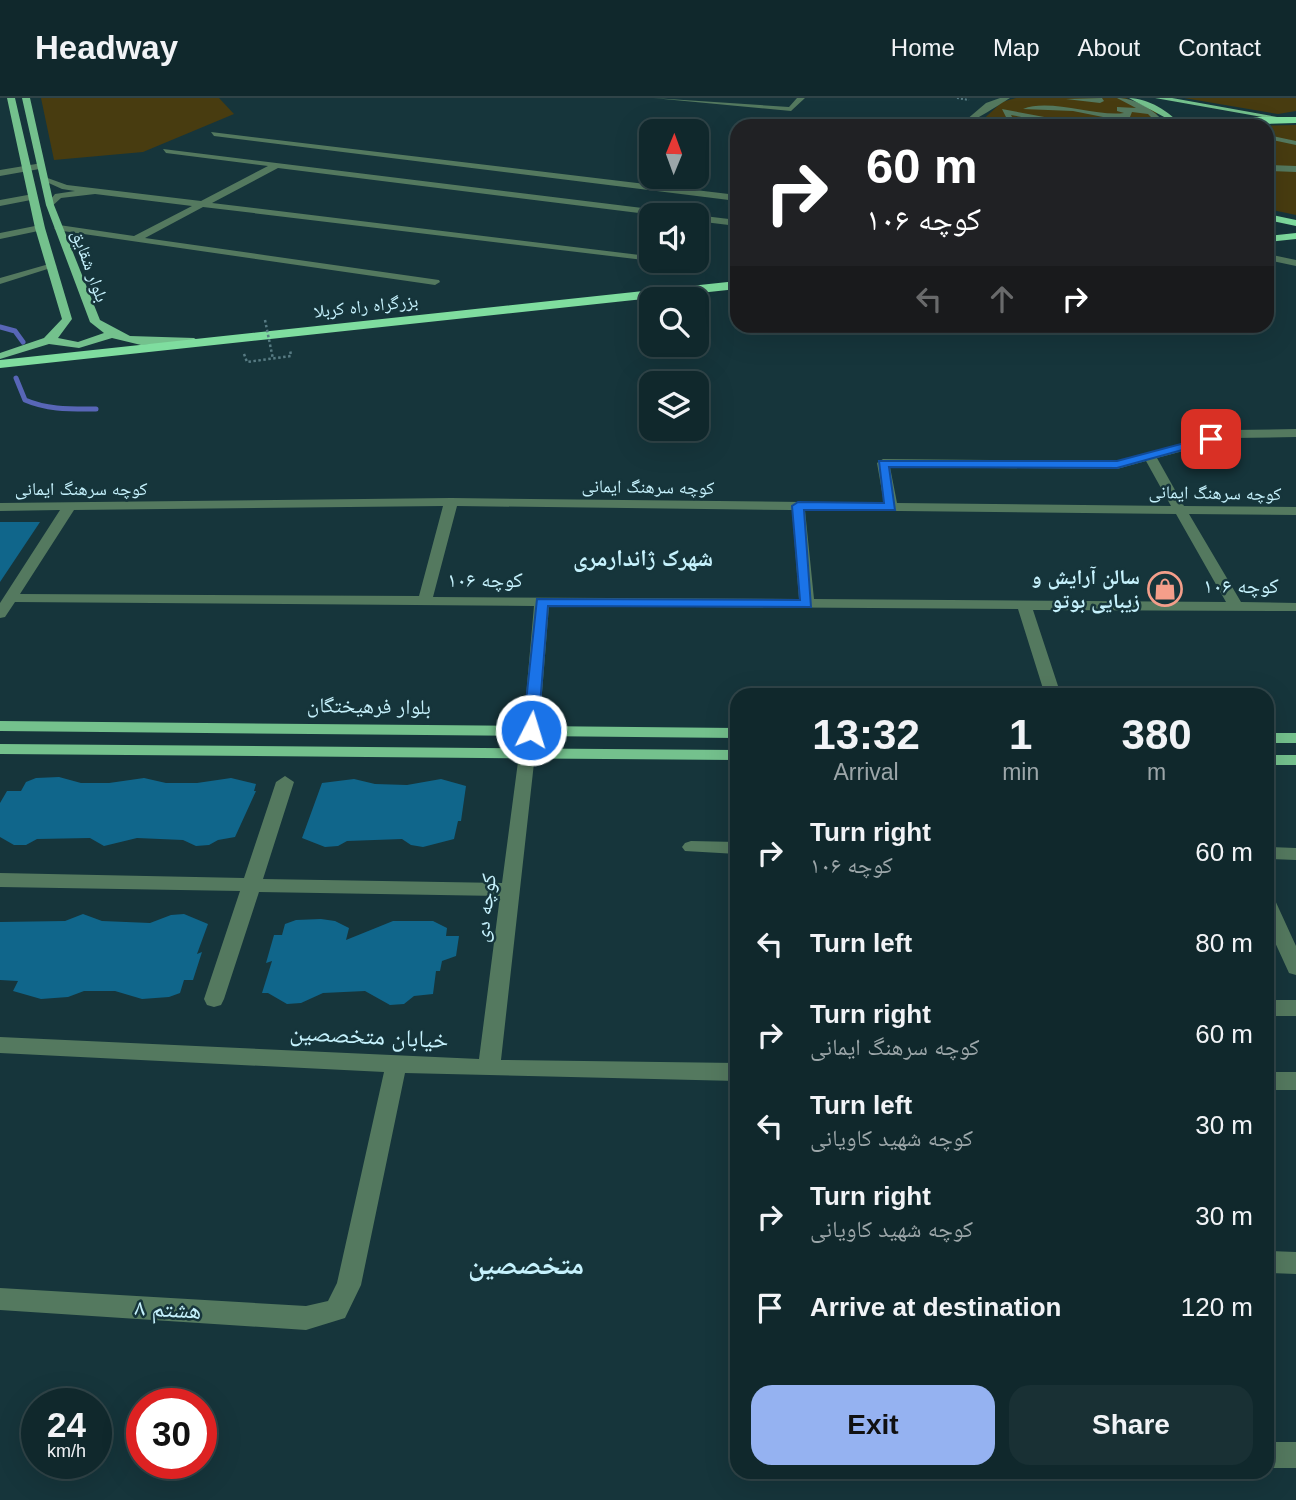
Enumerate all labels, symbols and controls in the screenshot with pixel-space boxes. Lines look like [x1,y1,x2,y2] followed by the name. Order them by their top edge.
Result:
[35,29,178,66] text: Headway
[891,34,955,61] text: Home
[993,34,1040,61] text: Map
[1078,34,1140,61] text: About
[1178,34,1261,61] text: Contact
[639,119,709,189] north arrow
[639,119,709,441] map controls
[866,139,978,193] text: 60 m
[751,147,842,238] icon: right
[866,201,981,237] text: کوچه ۱۰۶
[639,203,709,273] button: sound
[67,227,112,305] street label: بلوار شقایق
[910,280,948,318] icon: left
[983,280,1021,318] icon: ahead
[1056,280,1094,318] icon: right
[639,287,709,357] button: search
[313,291,419,322] street label: بزرگراه راه کربلا
[639,371,709,441] button: layers
[1181,409,1241,469] pin
[1192,420,1230,458] icon: arrive
[581,476,715,499] street label: کوچه سرهنگ ایمانی
[15,479,148,500] street label: کوچه سرهنگ ایمانی
[1148,482,1282,505] street label: کوچه سرهنگ ایمانی
[573,545,713,572] district label: شهرک ژاندارمری
[1031,565,1140,614] place label: سالن آرایش و زیبایی بوتو
[447,568,523,592] street label: کوچه ۱۰۶
[1146,570,1184,608] shop icon: سالن آرایش و زیبایی بوتو
[1203,574,1279,598] street label: کوچه ۱۰۶
[307,693,431,719] street label: بلوار فرهیختگان
[494,693,568,767] position arrow
[812,711,920,758] text: 13:32
[1009,711,1032,758] text: 1
[1122,711,1192,758] text: 380
[833,759,899,785] text: Arrival
[1002,759,1039,785] text: min
[1147,759,1166,785] text: m
[810,817,931,847] text: Turn right
[751,834,789,872] icon: right
[1195,837,1253,867] text: 60 m
[810,852,893,878] text: کوچه ۱۰۶
[469,872,501,944] street label: کوچه دی
[751,925,789,963] icon: left
[810,928,912,958] text: Turn left
[1195,928,1253,958] text: 80 m
[810,999,931,1029] text: Turn right
[751,1016,789,1054] icon: right
[289,1018,449,1054] street label: خیابان متخصصین
[1195,1019,1253,1049] text: 60 m
[810,1034,980,1060] text: کوچه سرهنگ ایمانی
[810,1090,912,1120] text: Turn left
[751,1107,789,1145] icon: left
[1195,1110,1253,1140] text: 30 m
[810,1125,973,1151] text: کوچه شهید کاویانی
[810,1181,931,1211] text: Turn right
[751,1198,789,1236] icon: right
[1195,1201,1253,1231] text: 30 m
[810,1216,973,1242] text: کوچه شهید کاویانی
[468,1249,584,1282] district label: متخصصین
[751,1289,789,1327] icon: arrive
[810,1292,1061,1322] text: Arrive at destination
[1181,1292,1253,1322] text: 120 m
[134,1293,202,1327] street label: هشتم ۸
[751,1385,995,1465] button: Exit
[1009,1385,1253,1465] button: Share
[126,1388,217,1479] speed limit sign: 30
[47,1405,86,1444] text: 24
[47,1441,86,1461] text: km/h

